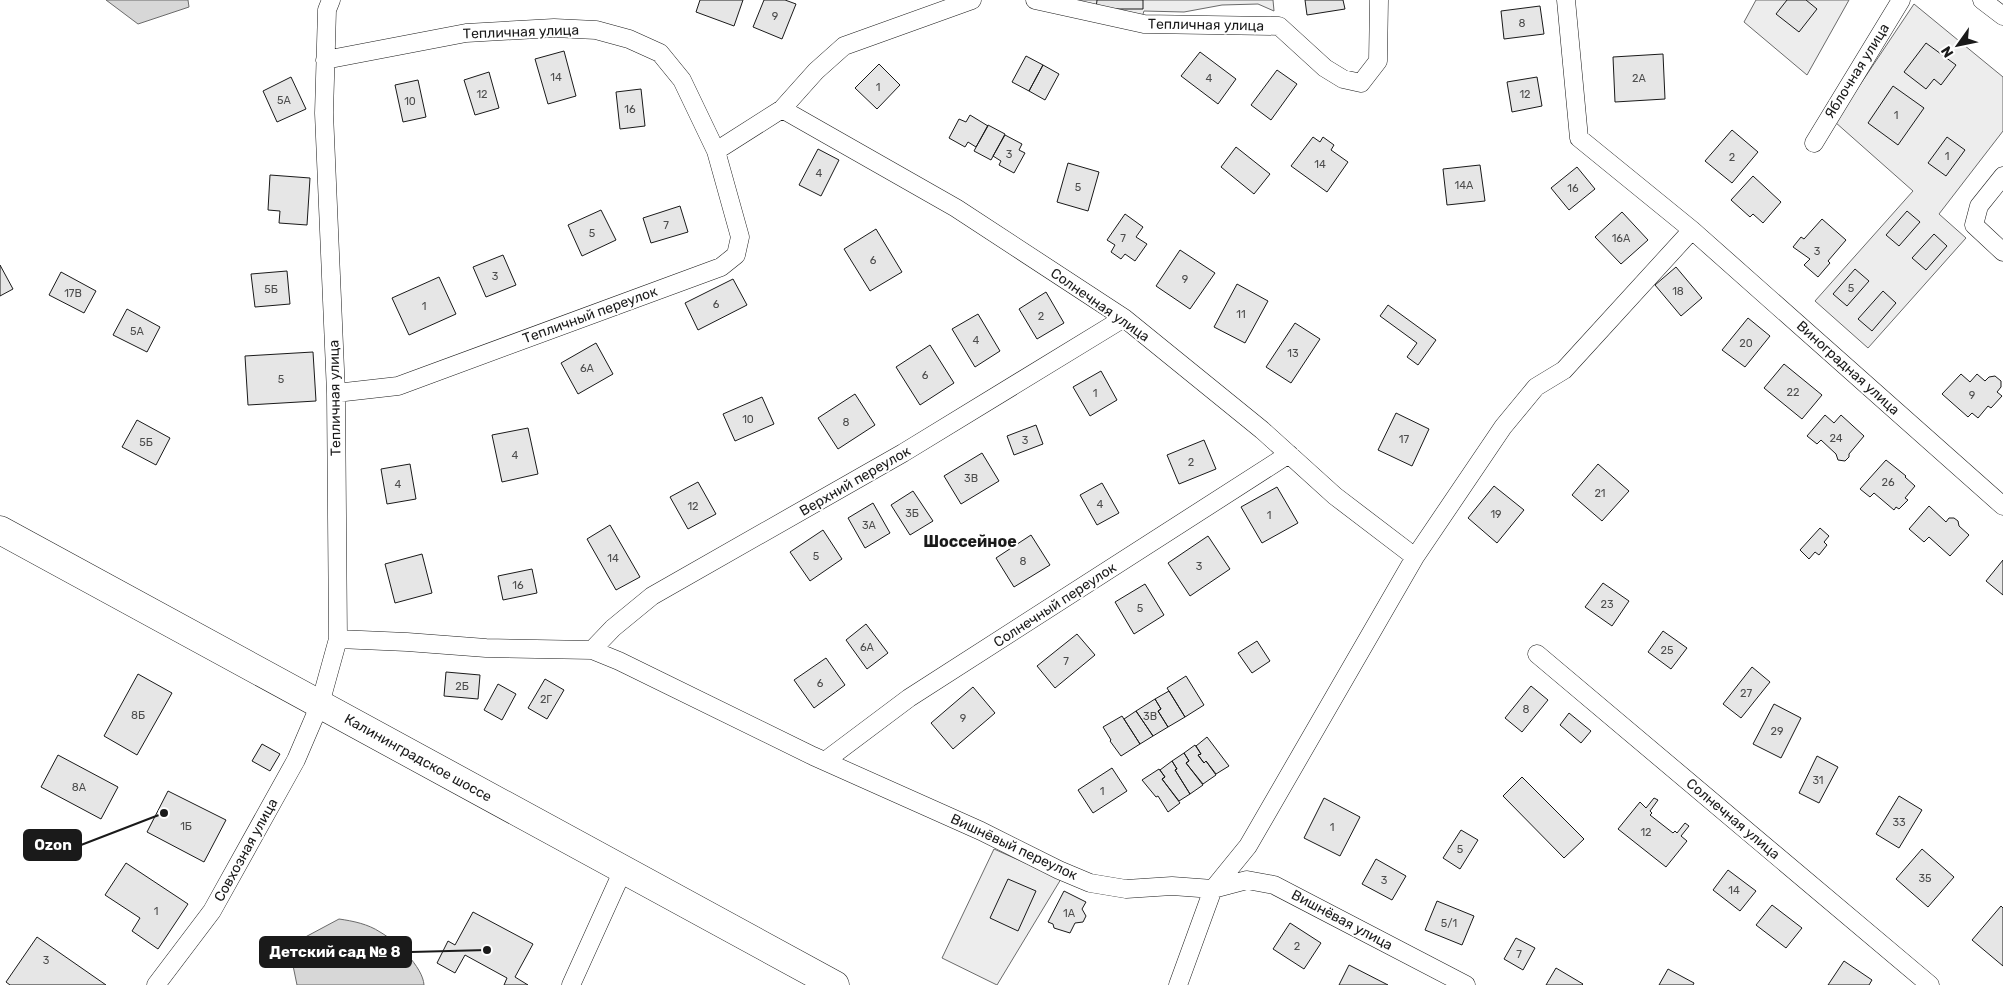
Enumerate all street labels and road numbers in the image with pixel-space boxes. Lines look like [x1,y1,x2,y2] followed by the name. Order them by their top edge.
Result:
[1148,15,1264,35] street label: Тепличная улица
[1821,20,1893,122] street label: Яблочная улица
[463,21,579,43] street label: Тепличная улица
[1047,264,1153,346] street label: Солнечная улица
[520,283,660,347] street label: Тепличный переулок
[1793,317,1903,419] street label: Виноградная улица
[325,340,345,456] street label: Тепличная улица
[797,442,914,520] street label: Верхний переулок
[991,559,1120,651] street label: Солнечный переулок
[341,710,495,806] street label: Калининградское шоссе
[1683,775,1783,863] street label: Солнечная улица
[211,795,281,905] street label: Совхозная улица
[948,810,1081,884] street label: Вишнёвый переулок
[1288,886,1396,954] street label: Вишнёвая улица

